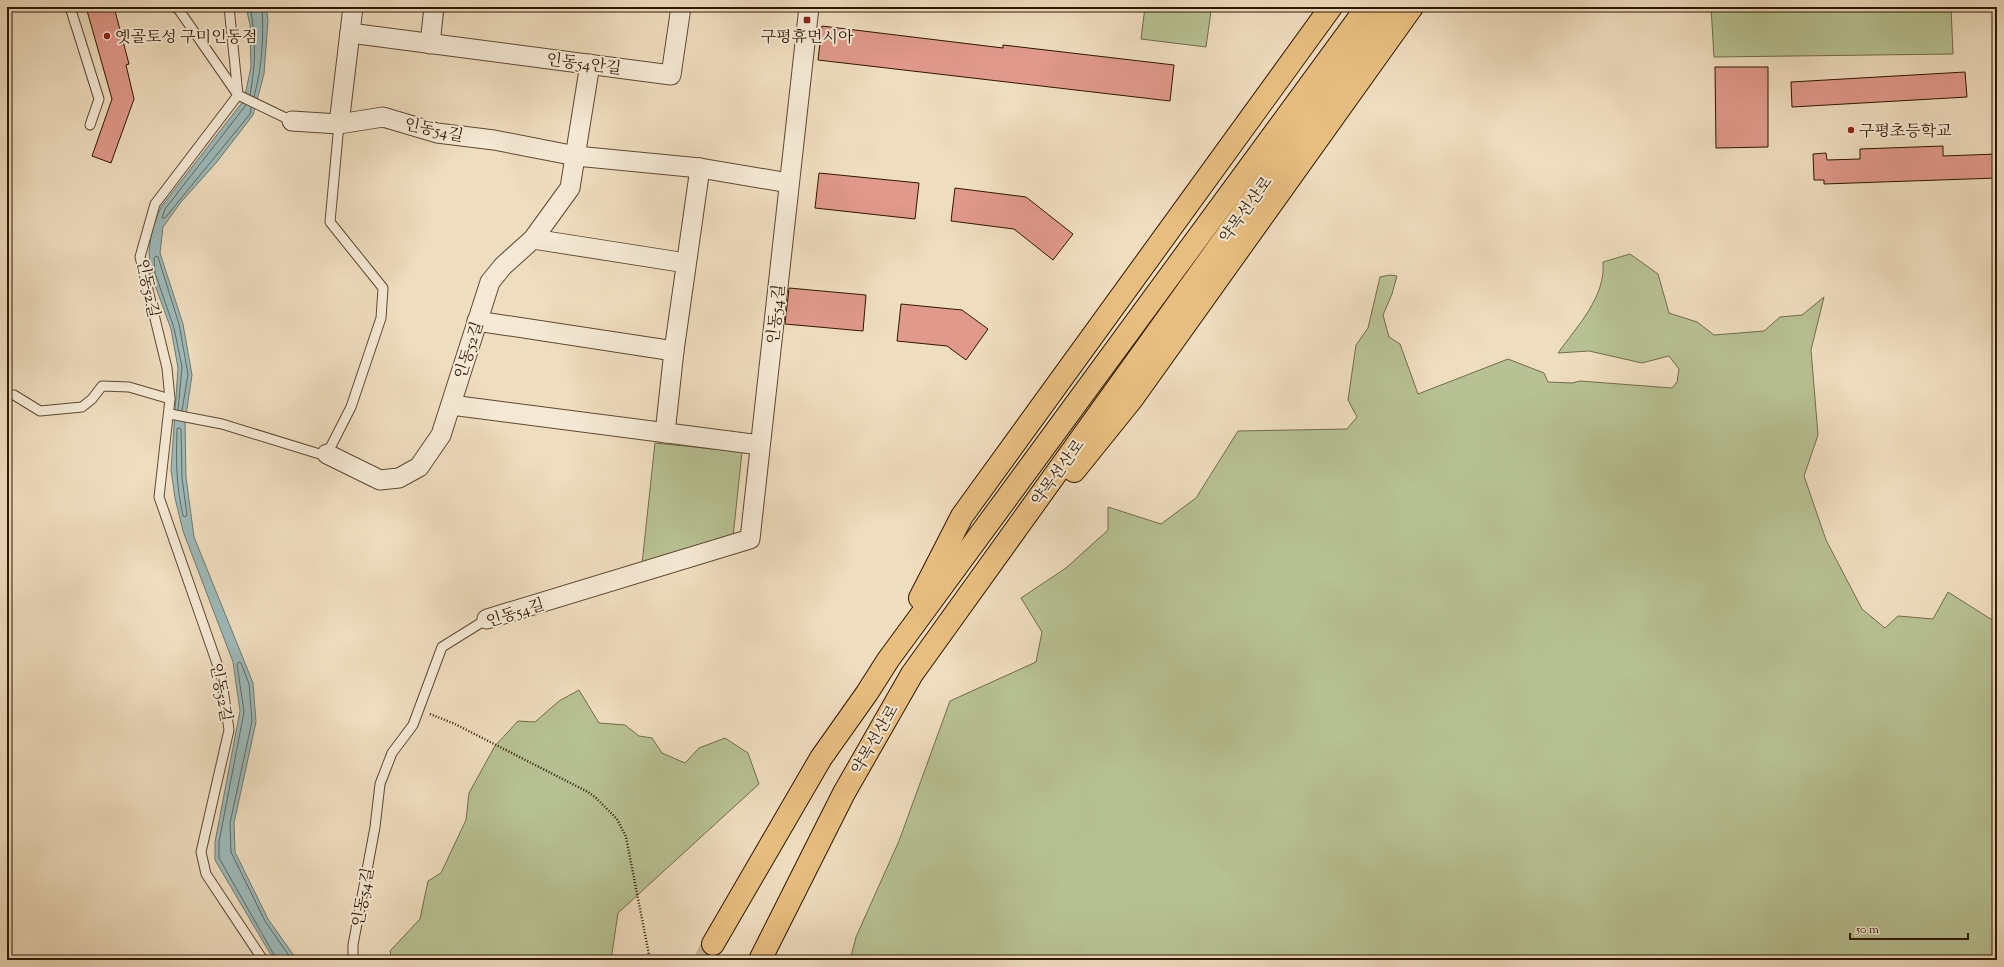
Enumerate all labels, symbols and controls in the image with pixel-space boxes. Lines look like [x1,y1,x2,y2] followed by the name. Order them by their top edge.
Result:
[802,15,812,25] marker: 구평휴먼시아
[115,27,258,50] place label: 옛골토성 구미인동점
[761,27,854,50] place label: 구평휴먼시아
[102,31,112,41] marker: 옛골토성 구미인동점
[545,49,623,81] street label: 인동54안길
[402,114,465,149] street label: 인동54길
[1859,121,1952,144] place label: 구평초등학교
[1846,125,1856,135] marker: 구평초등학교
[1215,172,1279,248] street label: 약목선산로
[129,257,164,320] street label: 인동52길
[763,283,792,345] street label: 인동54길
[450,319,490,383] street label: 인동52길
[1027,435,1091,511] street label: 약목선산로
[484,594,548,635] street label: 인동54길
[203,661,236,724] street label: 인동52길
[847,701,906,779] street label: 약목선산로
[348,866,381,929] street label: 인동54길
[1850,915,1968,941] scale bar
[1855,921,1879,939] text: 50 m

